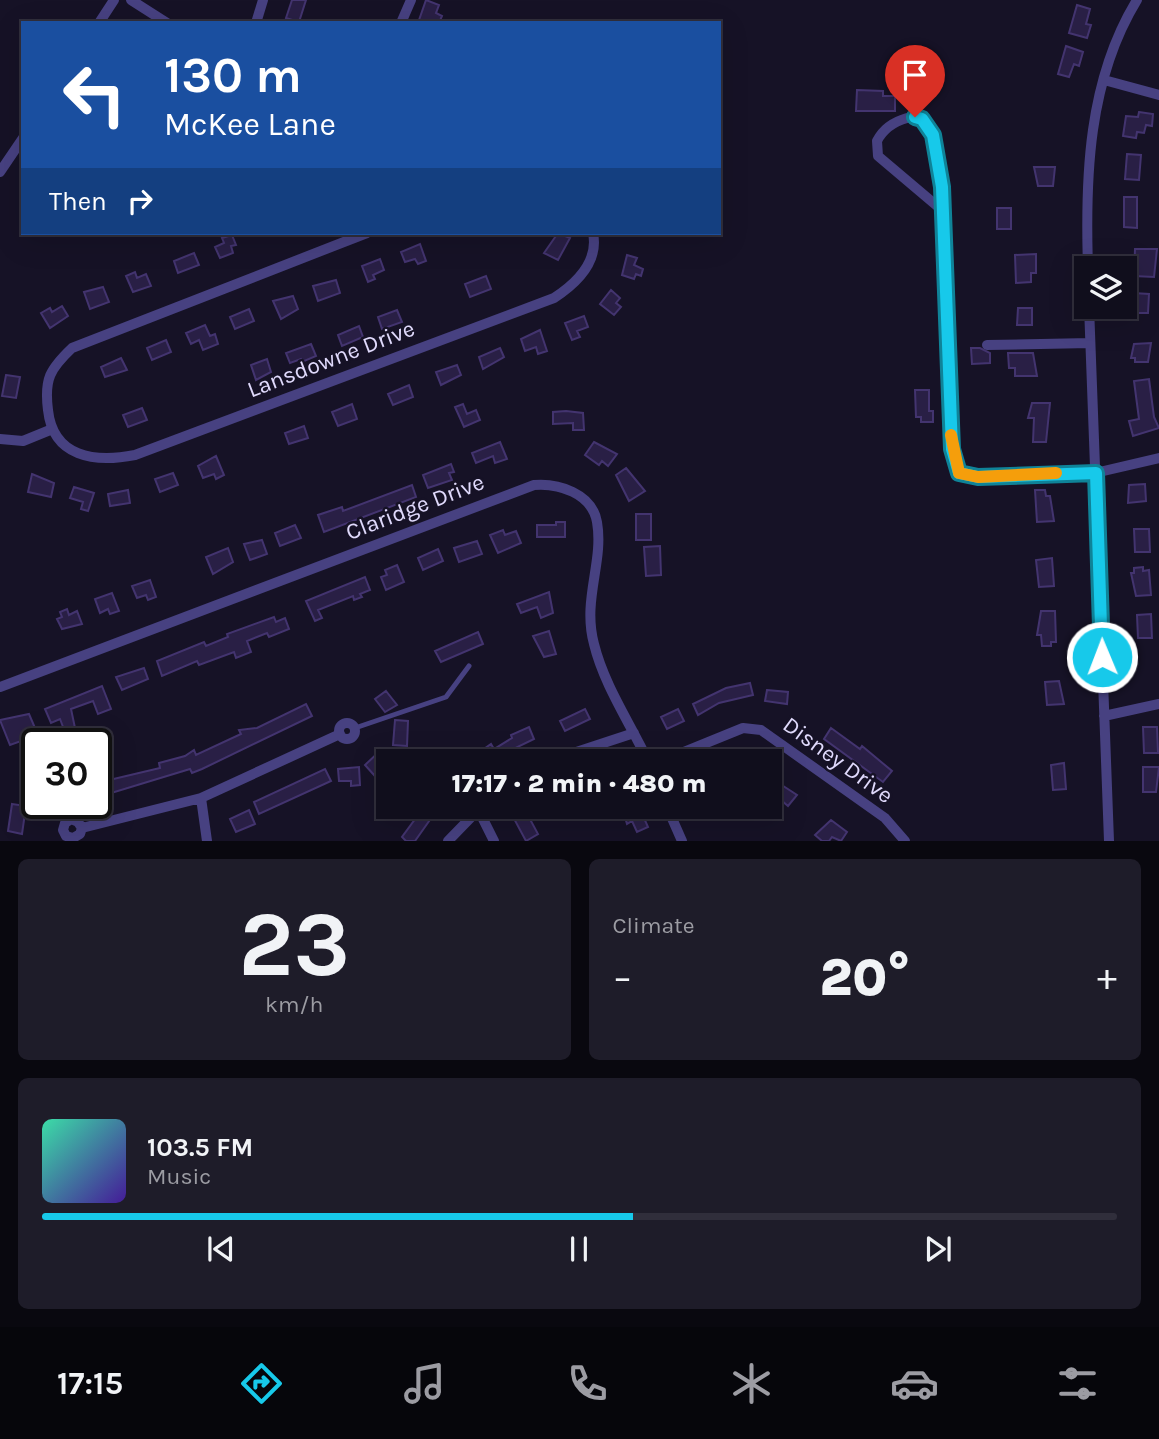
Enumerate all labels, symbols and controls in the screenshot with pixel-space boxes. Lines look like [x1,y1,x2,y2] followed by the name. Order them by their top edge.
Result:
[885,45,945,117] pin
[164,47,302,104] text: 130 m
[49,49,140,140] icon: left
[896,56,934,94] icon: arrive
[164,106,336,143] text: McKee Lane
[121,182,159,220] icon: right
[49,186,107,217] text: Then
[1074,256,1137,319] map controls
[1074,256,1137,319] button: layers
[243,315,419,403] street label: Lansdowne Drive
[342,468,488,546] street label: Claridge Drive
[1065,620,1139,694] position arrow
[778,711,898,809] street label: Disney Drive
[21,728,112,819] speed limit sign: 30
[452,768,706,799] text: 17:17 · 2 min · 480 m
[238,892,350,998] text: 23
[613,912,695,939] text: Climate
[819,947,910,1008] text: 20°
[613,955,632,1000] text: −
[1097,955,1117,1000] text: +
[265,991,323,1018] text: km/h
[147,1132,253,1163] text: 103.5 FM
[147,1163,211,1190] text: Music
[202,1230,240,1268] icon: previous
[560,1230,598,1268] icon: pause
[919,1230,957,1268] icon: next
[237,1359,286,1408] icon: directions
[400,1359,449,1408] icon: music
[563,1359,612,1408] icon: phone
[727,1359,776,1408] icon: climate
[890,1359,939,1408] icon: car
[1053,1359,1102,1408] icon: filters
[57,1365,123,1402] text: 17:15

